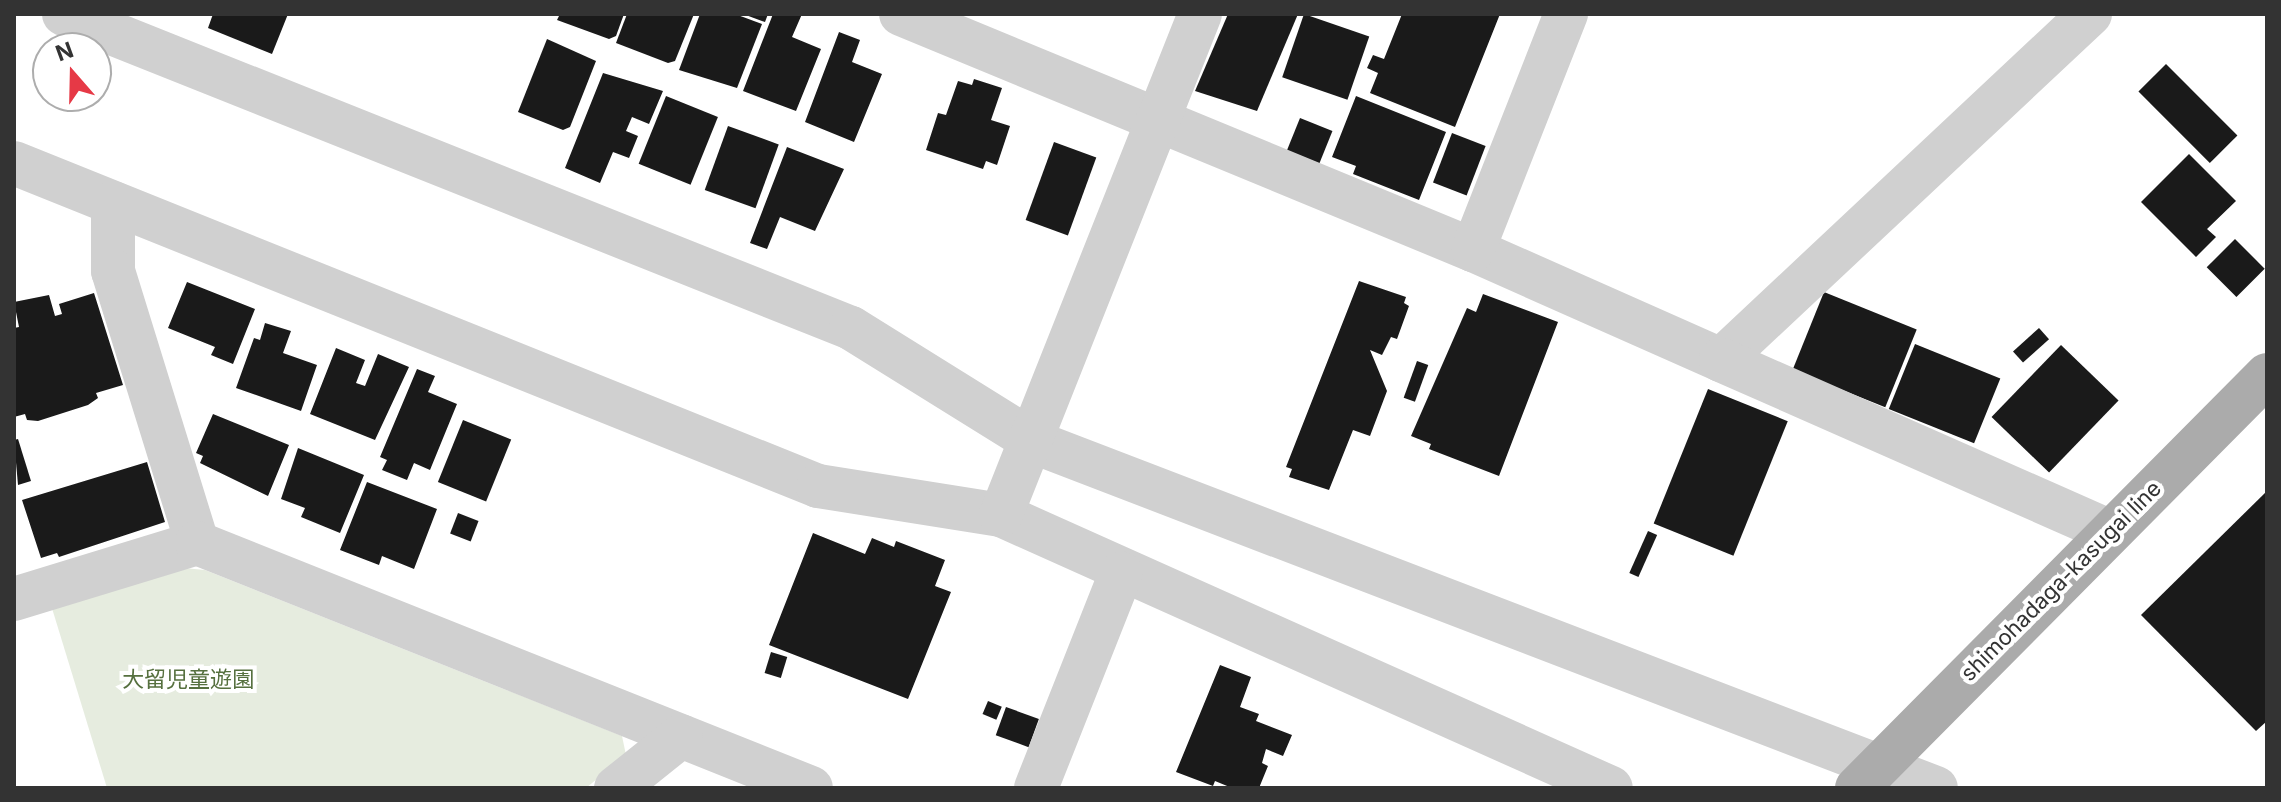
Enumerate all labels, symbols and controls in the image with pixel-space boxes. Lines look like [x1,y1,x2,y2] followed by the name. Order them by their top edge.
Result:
[32,32,112,112] north arrow
[52,36,77,66] text: N
[1955,475,2167,687] street label: shimohadaga-kasugai line
[122,667,254,693] park label: 大留児童遊園

